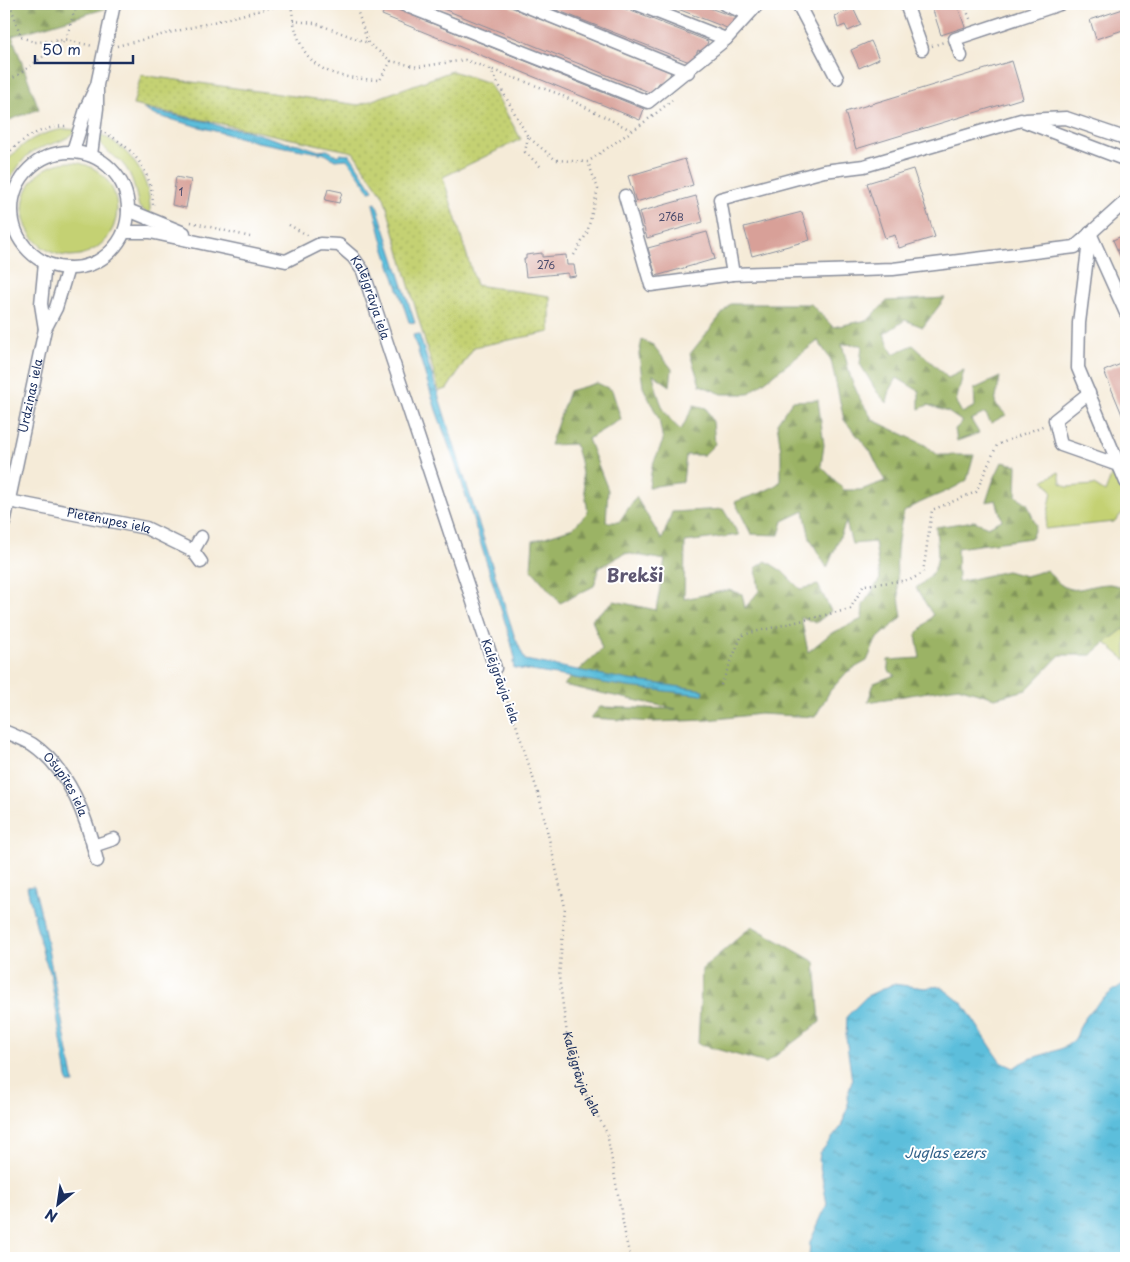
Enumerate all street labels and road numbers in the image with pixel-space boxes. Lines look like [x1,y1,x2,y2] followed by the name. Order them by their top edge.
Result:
[347,251,395,342] street label: Kalējgrāvja iela
[13,356,47,434] street label: Urdziņas iela
[65,503,156,538] street label: Pietēnupes iela
[477,636,525,726] street label: Kalējgrāvja iela
[39,747,93,819] street label: Ošupītes iela
[559,1029,606,1119] street label: Kalējgrāvja iela

